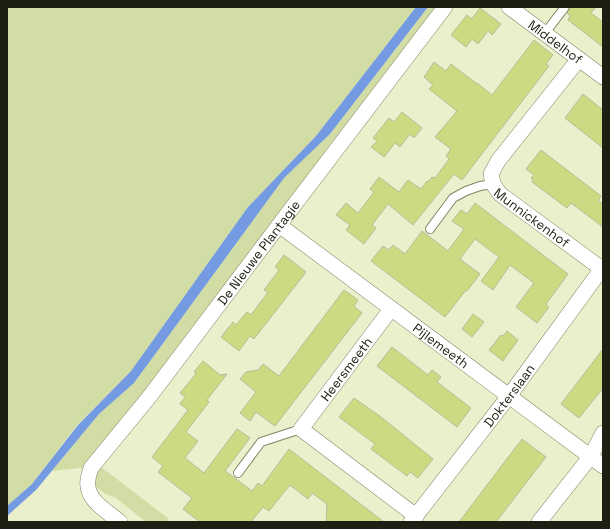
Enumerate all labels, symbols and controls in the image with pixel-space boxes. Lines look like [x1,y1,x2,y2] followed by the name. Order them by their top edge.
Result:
[525,16,586,68] street label: Middelhof
[490,184,573,252] street label: Munnickenhof
[214,197,304,309] street label: De Nieuwe Plantagie
[409,320,472,372] street label: Pijlemeeth
[317,334,376,405] street label: Heersmeeth
[480,361,539,431] street label: Dokterslaan

